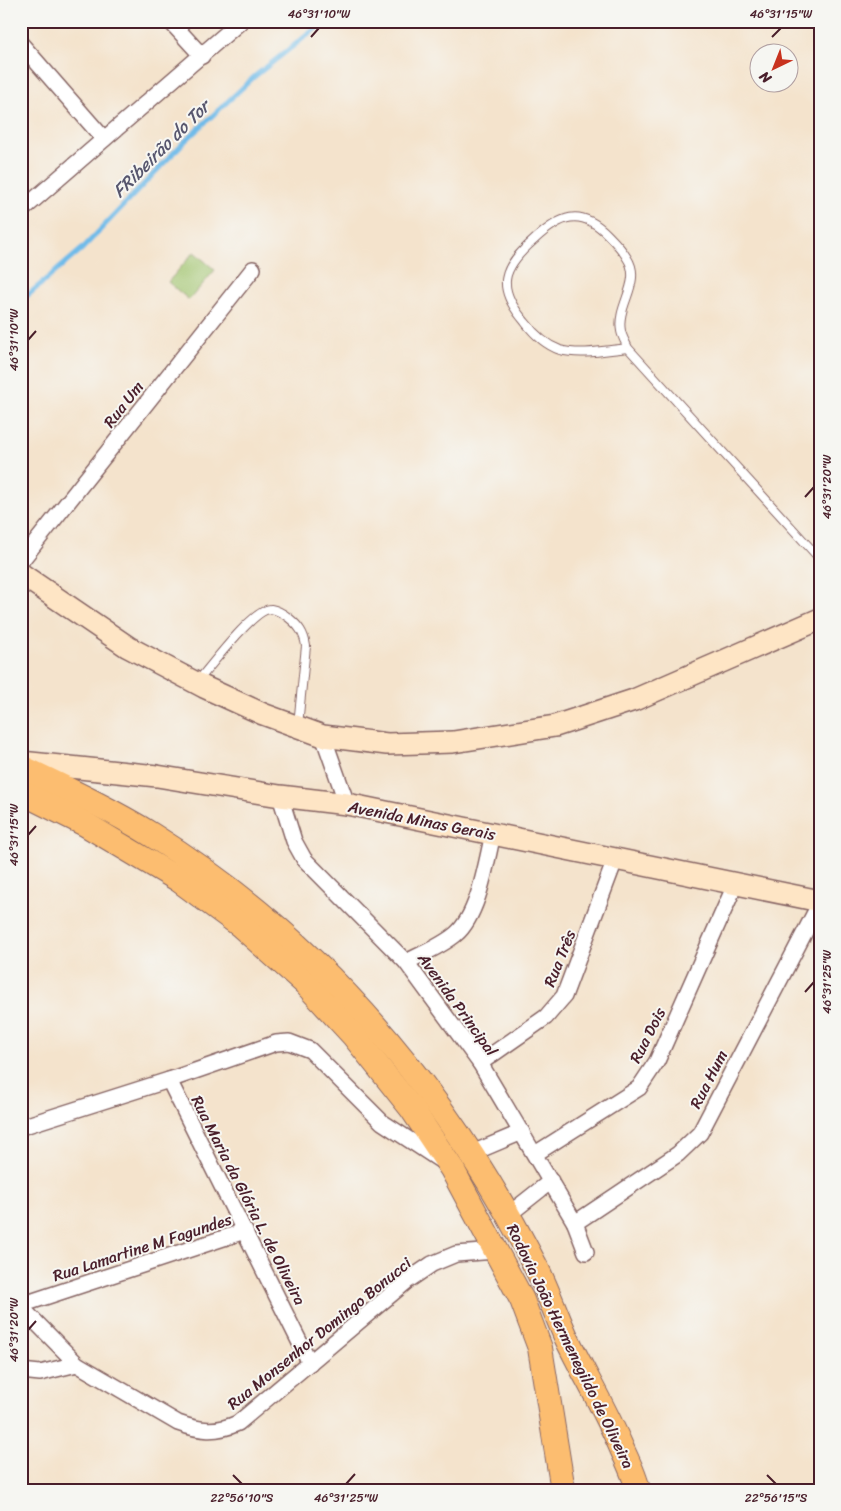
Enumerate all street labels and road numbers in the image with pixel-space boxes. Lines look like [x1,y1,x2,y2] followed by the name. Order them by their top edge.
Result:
[96,374,151,434] street label: Rua Um
[345,792,499,849] street label: Avenida Minas Gerais
[535,924,584,991] street label: Rua Três
[409,945,506,1063] street label: Avenida Principal
[621,1001,674,1068] street label: Rua Dois
[681,1045,736,1114] street label: Rua Hum
[183,1090,314,1310] street label: Rua Maria da Glória L. de Oliveira
[49,1205,236,1290] street label: Rua Lamartine M Fagundes
[498,1219,643,1474] street label: Rodovia João Hermenegildo de Oliveira
[220,1249,419,1417] street label: Rua Monsenhor Domingo Bonucci

